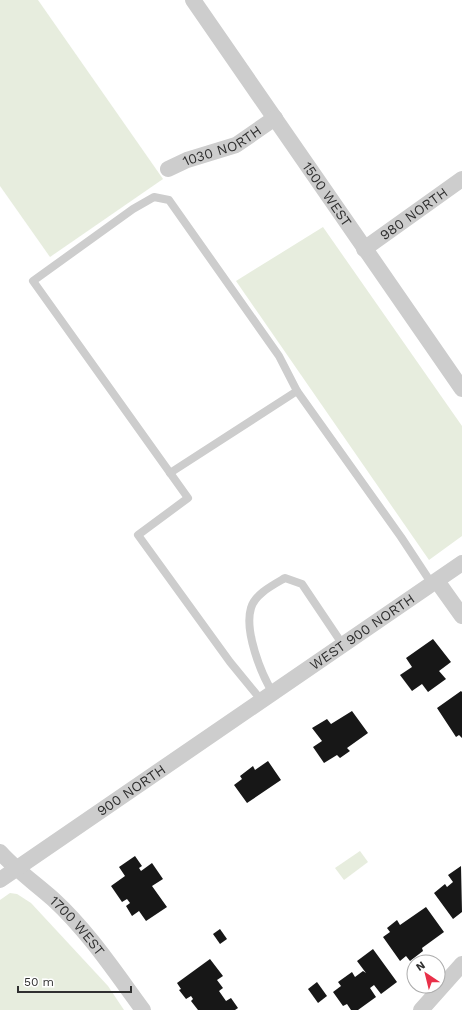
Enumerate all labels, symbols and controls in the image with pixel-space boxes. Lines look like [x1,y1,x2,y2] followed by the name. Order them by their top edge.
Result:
[180,122,264,169] street label: 1030 NORTH
[299,159,355,230] street label: 1500 WEST
[377,184,451,243] street label: 980 NORTH
[307,590,417,673] street label: WEST 900 NORTH
[94,761,168,819] street label: 900 NORTH
[47,892,108,959] street label: 1700 WEST
[406,954,446,994] north arrow
[413,959,428,974] text: N
[18,968,131,994] scale bar
[24,975,54,989] text: 50 m

